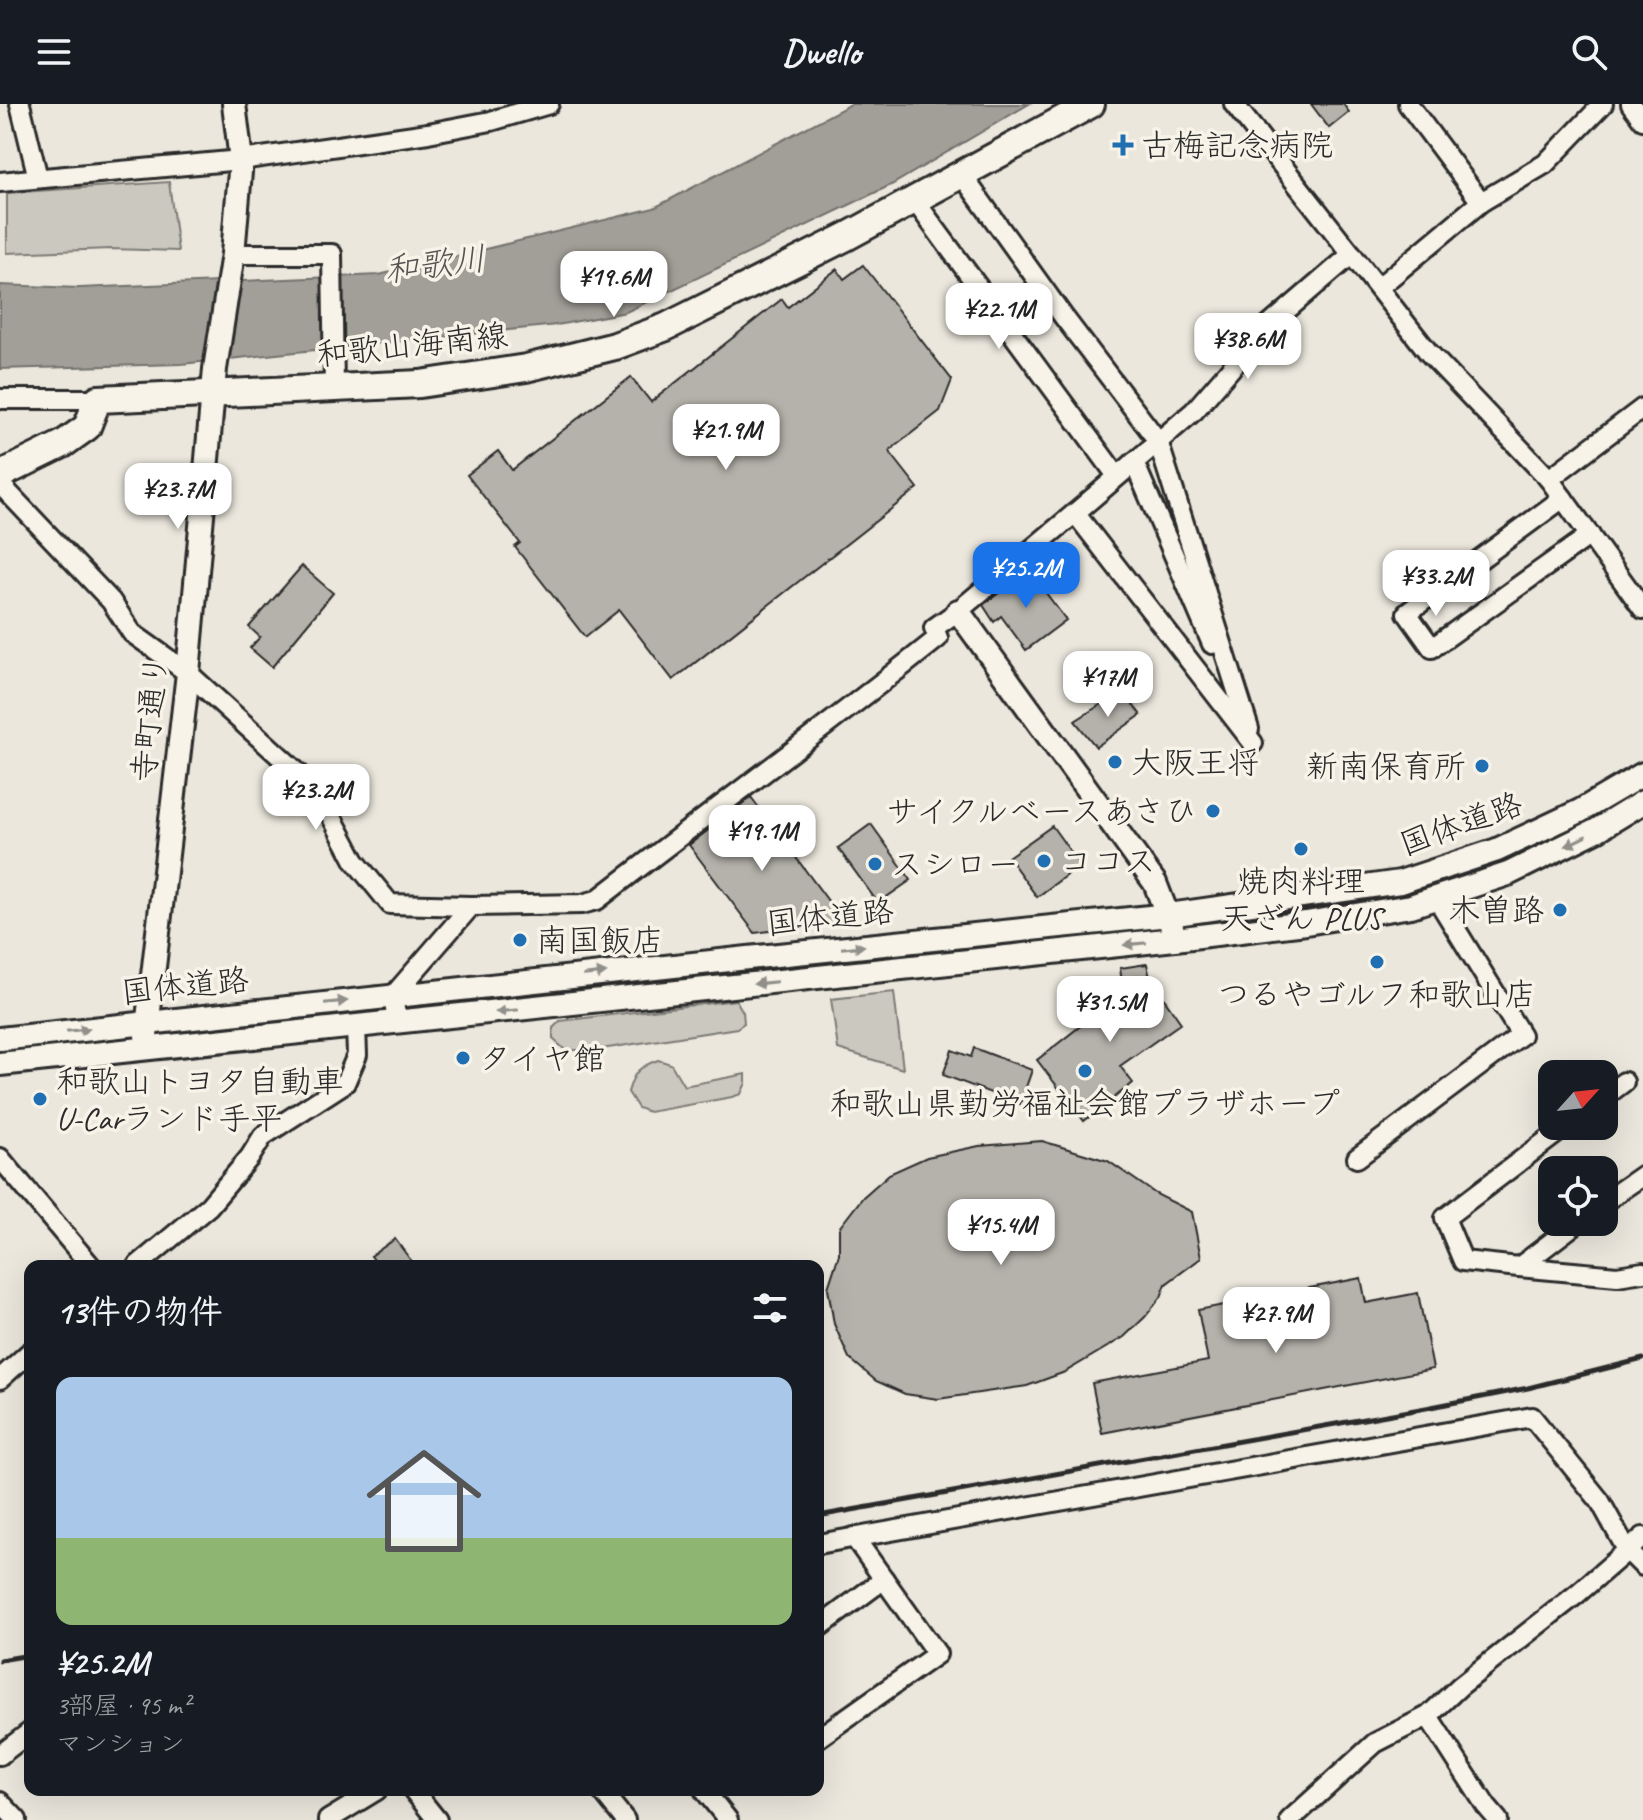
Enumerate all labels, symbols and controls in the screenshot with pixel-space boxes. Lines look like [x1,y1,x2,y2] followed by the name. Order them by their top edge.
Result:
[782,29,861,75] text: Dwello
[32,30,76,74] icon: menu
[1567,30,1611,74] icon: search
[1141,125,1333,166] place label: 古梅記念病院
[1112,134,1134,156] marker: 古梅記念病院
[382,236,488,292] water label: 和歌川
[549,251,679,319] pin: ¥19.6M
[578,260,650,293] text: ¥19.6M
[934,283,1064,351] pin: ¥22.1M
[964,292,1034,325] text: ¥22.1M
[1183,313,1313,381] pin: ¥38.6M
[314,315,510,375] street label: 和歌山海南線
[1212,322,1284,355] text: ¥38.6M
[661,404,791,472] pin: ¥21.9M
[691,413,761,446] text: ¥21.9M
[113,463,243,531] pin: ¥23.7M
[143,472,213,505] text: ¥23.7M
[961,542,1091,610] pin: ¥25.2M
[1371,550,1501,618] pin: ¥33.2M
[991,551,1061,584] text: ¥25.2M
[1401,559,1471,592] text: ¥33.2M
[1061,651,1155,719] pin: ¥17M
[123,652,177,784] street label: 寺町通り
[1081,660,1135,693] text: ¥17M
[1131,742,1259,783] place label: 大阪王将
[1306,746,1466,787] place label: 新南保育所
[1106,753,1124,771] marker: 大阪王将
[1473,757,1491,775] marker: 新南保育所
[251,764,381,832] pin: ¥23.2M
[281,773,351,806] text: ¥23.2M
[1394,783,1528,865] street label: 国体道路
[886,791,1197,832] place label: サイクルベースあさひ
[1204,802,1222,820] marker: サイクルベースあさひ
[697,805,827,873] pin: ¥19.1M
[727,814,797,847] text: ¥19.1M
[1564,834,1587,848] one-way arrow
[1292,840,1310,858] marker: 焼肉料理 天ざん PLUS
[1060,841,1156,882] place label: ココス
[891,844,1019,885] place label: スシロー
[1035,852,1053,870] marker: ココス
[866,855,884,873] marker: スシロー
[1220,861,1386,939] place label: 焼肉料理 天ざん PLUS
[764,890,896,944] street label: 国体道路
[1448,890,1544,931] place label: 木曽路
[1551,901,1569,919] marker: 木曽路
[536,920,664,961] place label: 南国飯店
[511,931,529,949] marker: 南国飯店
[1122,937,1147,950] one-way arrow
[841,941,866,954] one-way arrow
[1368,953,1386,971] marker: つるやゴルフ和歌山店
[119,959,251,1013] street label: 国体道路
[582,968,607,981] one-way arrow
[1218,974,1536,1015] place label: つるやゴルフ和歌山店
[1045,976,1175,1044] pin: ¥31.5M
[752,977,777,990] one-way arrow
[1075,985,1145,1018] text: ¥31.5M
[324,996,349,1009] one-way arrow
[494,1004,519,1017] one-way arrow
[65,1024,90,1037] one-way arrow
[479,1038,606,1079] place label: タイヤ館
[454,1049,472,1067] marker: タイヤ館
[1538,1060,1618,1140] north arrow
[1538,1060,1618,1236] map controls
[56,1061,344,1139] place label: 和歌山トヨタ自動車 U-Carランド手平
[1076,1062,1094,1080] marker: 和歌山県勤労福祉会館プラザホープ
[830,1083,1340,1124] place label: 和歌山県勤労福祉会館プラザホープ
[31,1090,49,1108] marker: 和歌山トヨタ自動車 U-Carランド手平
[1538,1156,1618,1236] button: locate
[936,1199,1066,1267] pin: ¥15.4M
[966,1208,1036,1241] text: ¥15.4M
[748,1286,792,1330] icon: filters
[1211,1287,1341,1355] pin: ¥27.9M
[56,1290,223,1333] text: 13件の物件
[1241,1296,1311,1329] text: ¥27.9M
[352,1429,496,1573] icon: home
[56,1641,148,1684] text: ¥25.2M
[56,1689,190,1722] text: 3部屋 · 95 m²
[56,1727,185,1760] text: マンション

